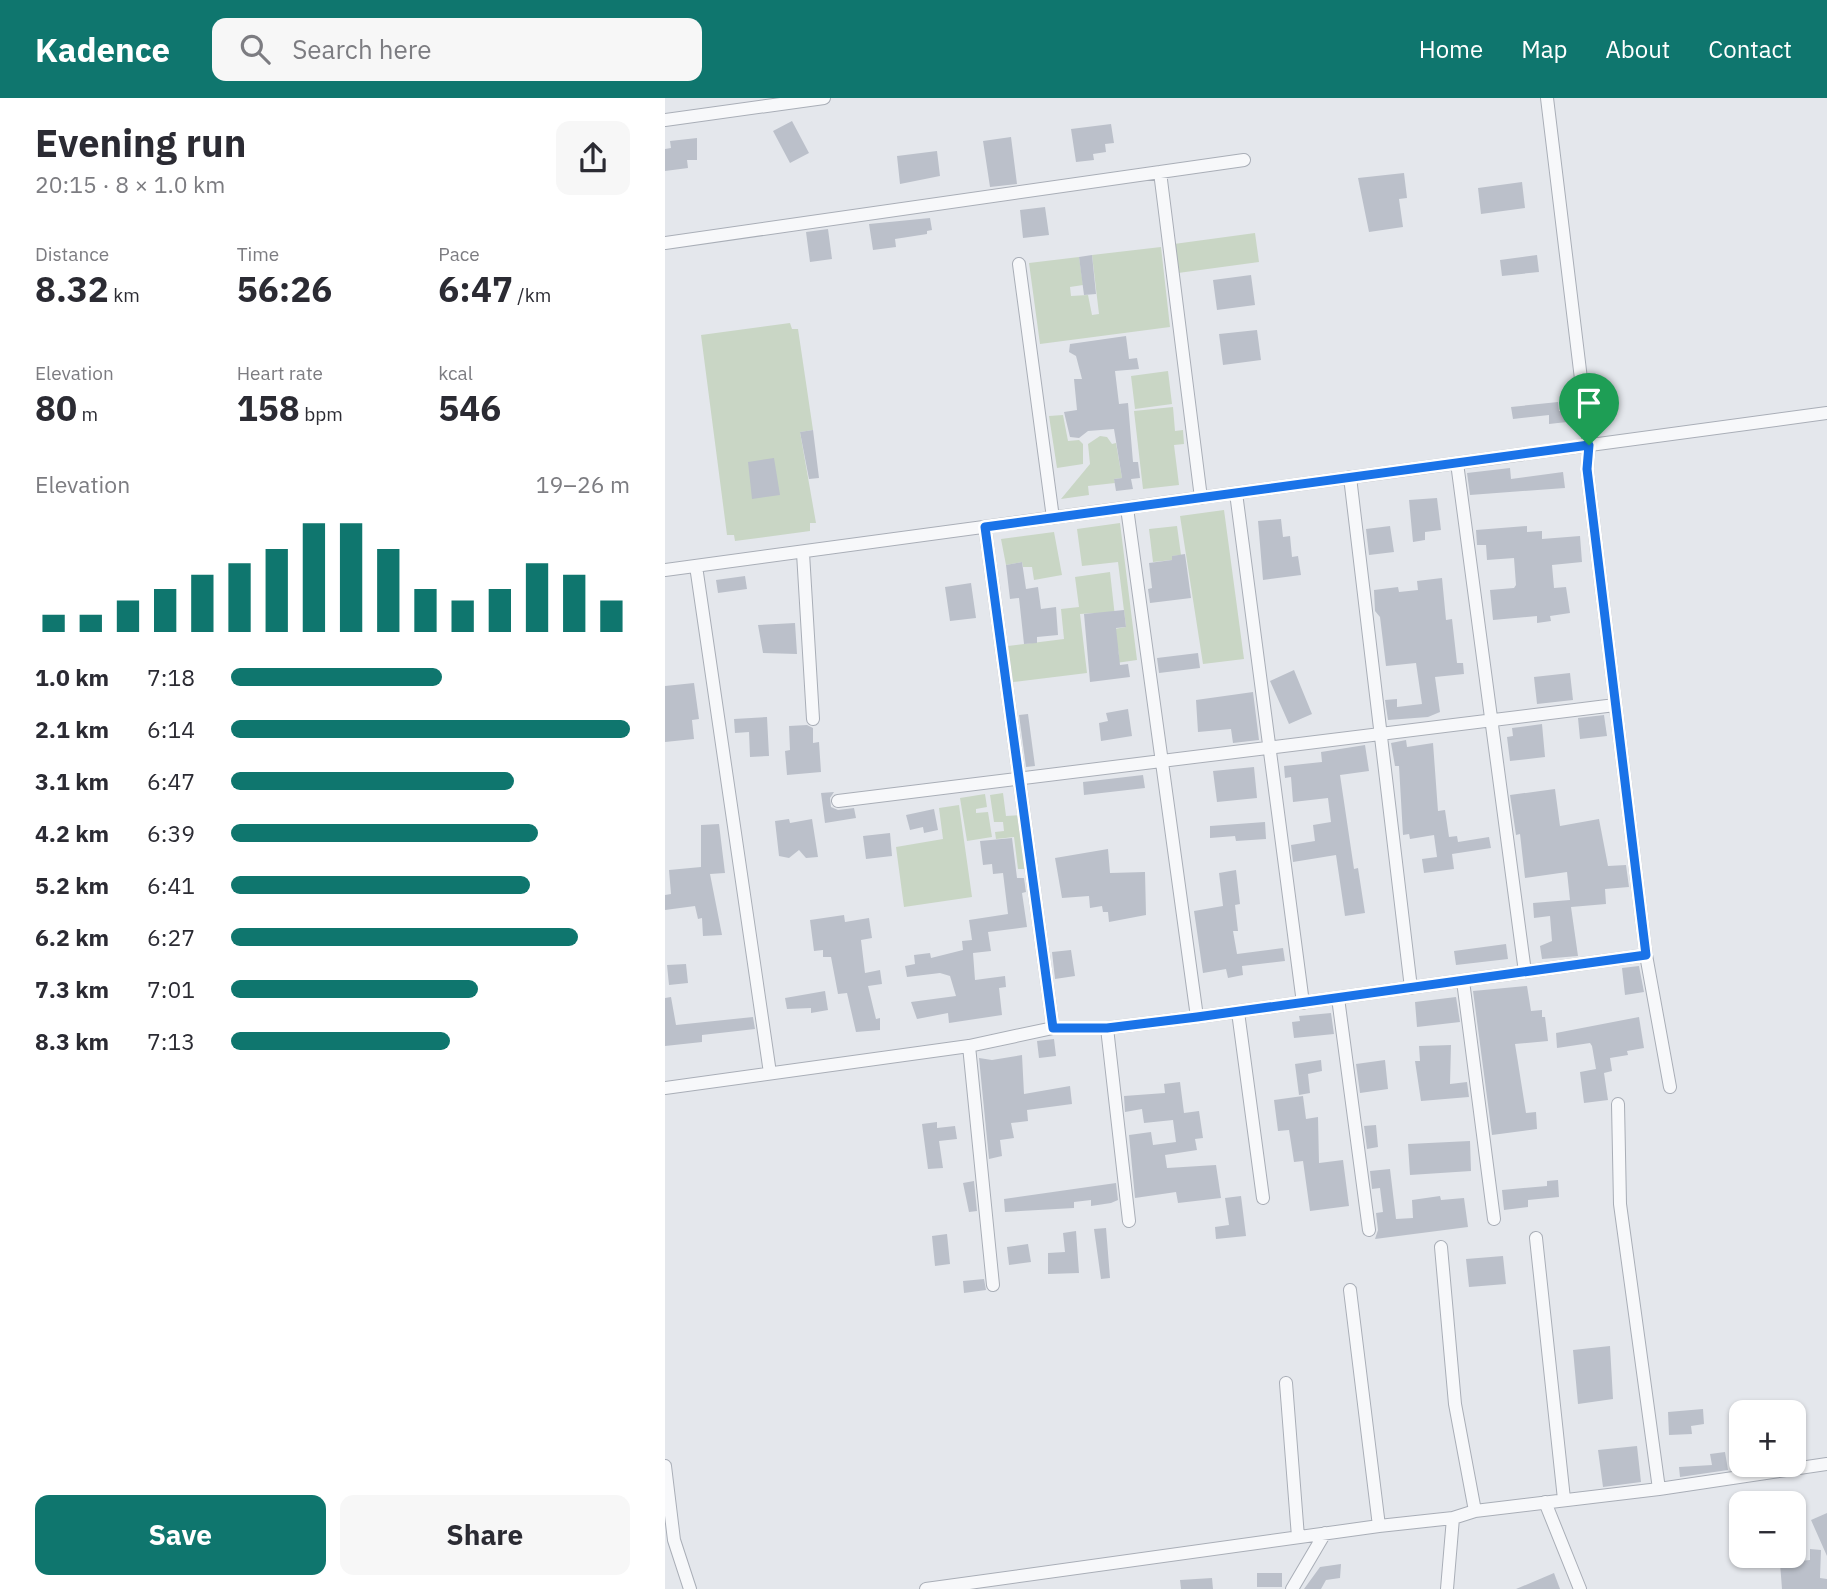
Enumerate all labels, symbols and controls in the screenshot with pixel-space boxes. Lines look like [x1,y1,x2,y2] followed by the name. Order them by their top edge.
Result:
[212,18,702,81] search box
[35,28,170,71] text: Kadence
[236,30,274,68] icon: search
[292,32,432,66] text: Search here
[1419,33,1483,65] text: Home
[1521,33,1567,65] text: Map
[1605,33,1670,65] text: About
[1708,33,1792,65] text: Contact
[35,118,246,167] text: Evening run
[556,121,630,195] button: share
[35,169,225,199] text: 20:15 · 8 × 1.0 km
[35,242,109,266] text: Distance
[237,242,279,266] text: Time
[438,242,480,266] text: Pace
[35,266,109,312] text: 8.32
[237,266,332,312] text: 56:26
[438,266,513,312] text: 6:47
[109,283,140,307] text: km
[513,283,551,307] text: /km
[35,361,114,385] text: Elevation
[237,361,323,385] text: Heart rate
[438,361,473,385] text: kcal
[1559,373,1619,445] pin
[1570,384,1608,422] icon: arrive
[35,385,77,431] text: 80
[237,385,300,431] text: 158
[438,385,501,431] text: 546
[77,402,98,426] text: m
[300,402,343,426] text: bpm
[35,469,130,499] text: Elevation
[536,469,630,499] text: 19–26 m
[35,662,109,692] text: 1.0 km
[147,662,195,692] text: 7:18
[35,714,109,744] text: 2.1 km
[147,714,195,744] text: 6:14
[35,766,109,796] text: 3.1 km
[147,766,195,796] text: 6:47
[35,818,109,848] text: 4.2 km
[147,818,195,848] text: 6:39
[35,870,109,900] text: 5.2 km
[147,870,195,900] text: 6:41
[35,922,109,952] text: 6.2 km
[147,922,195,952] text: 6:27
[35,974,109,1004] text: 7.3 km
[147,974,195,1004] text: 7:01
[35,1026,109,1056] text: 8.3 km
[147,1026,195,1056] text: 7:13
[1729,1400,1806,1568] map controls
[1729,1400,1806,1477] button: +
[1729,1491,1806,1568] button: −
[35,1495,326,1575] button: Save
[340,1495,630,1575] button: Share

